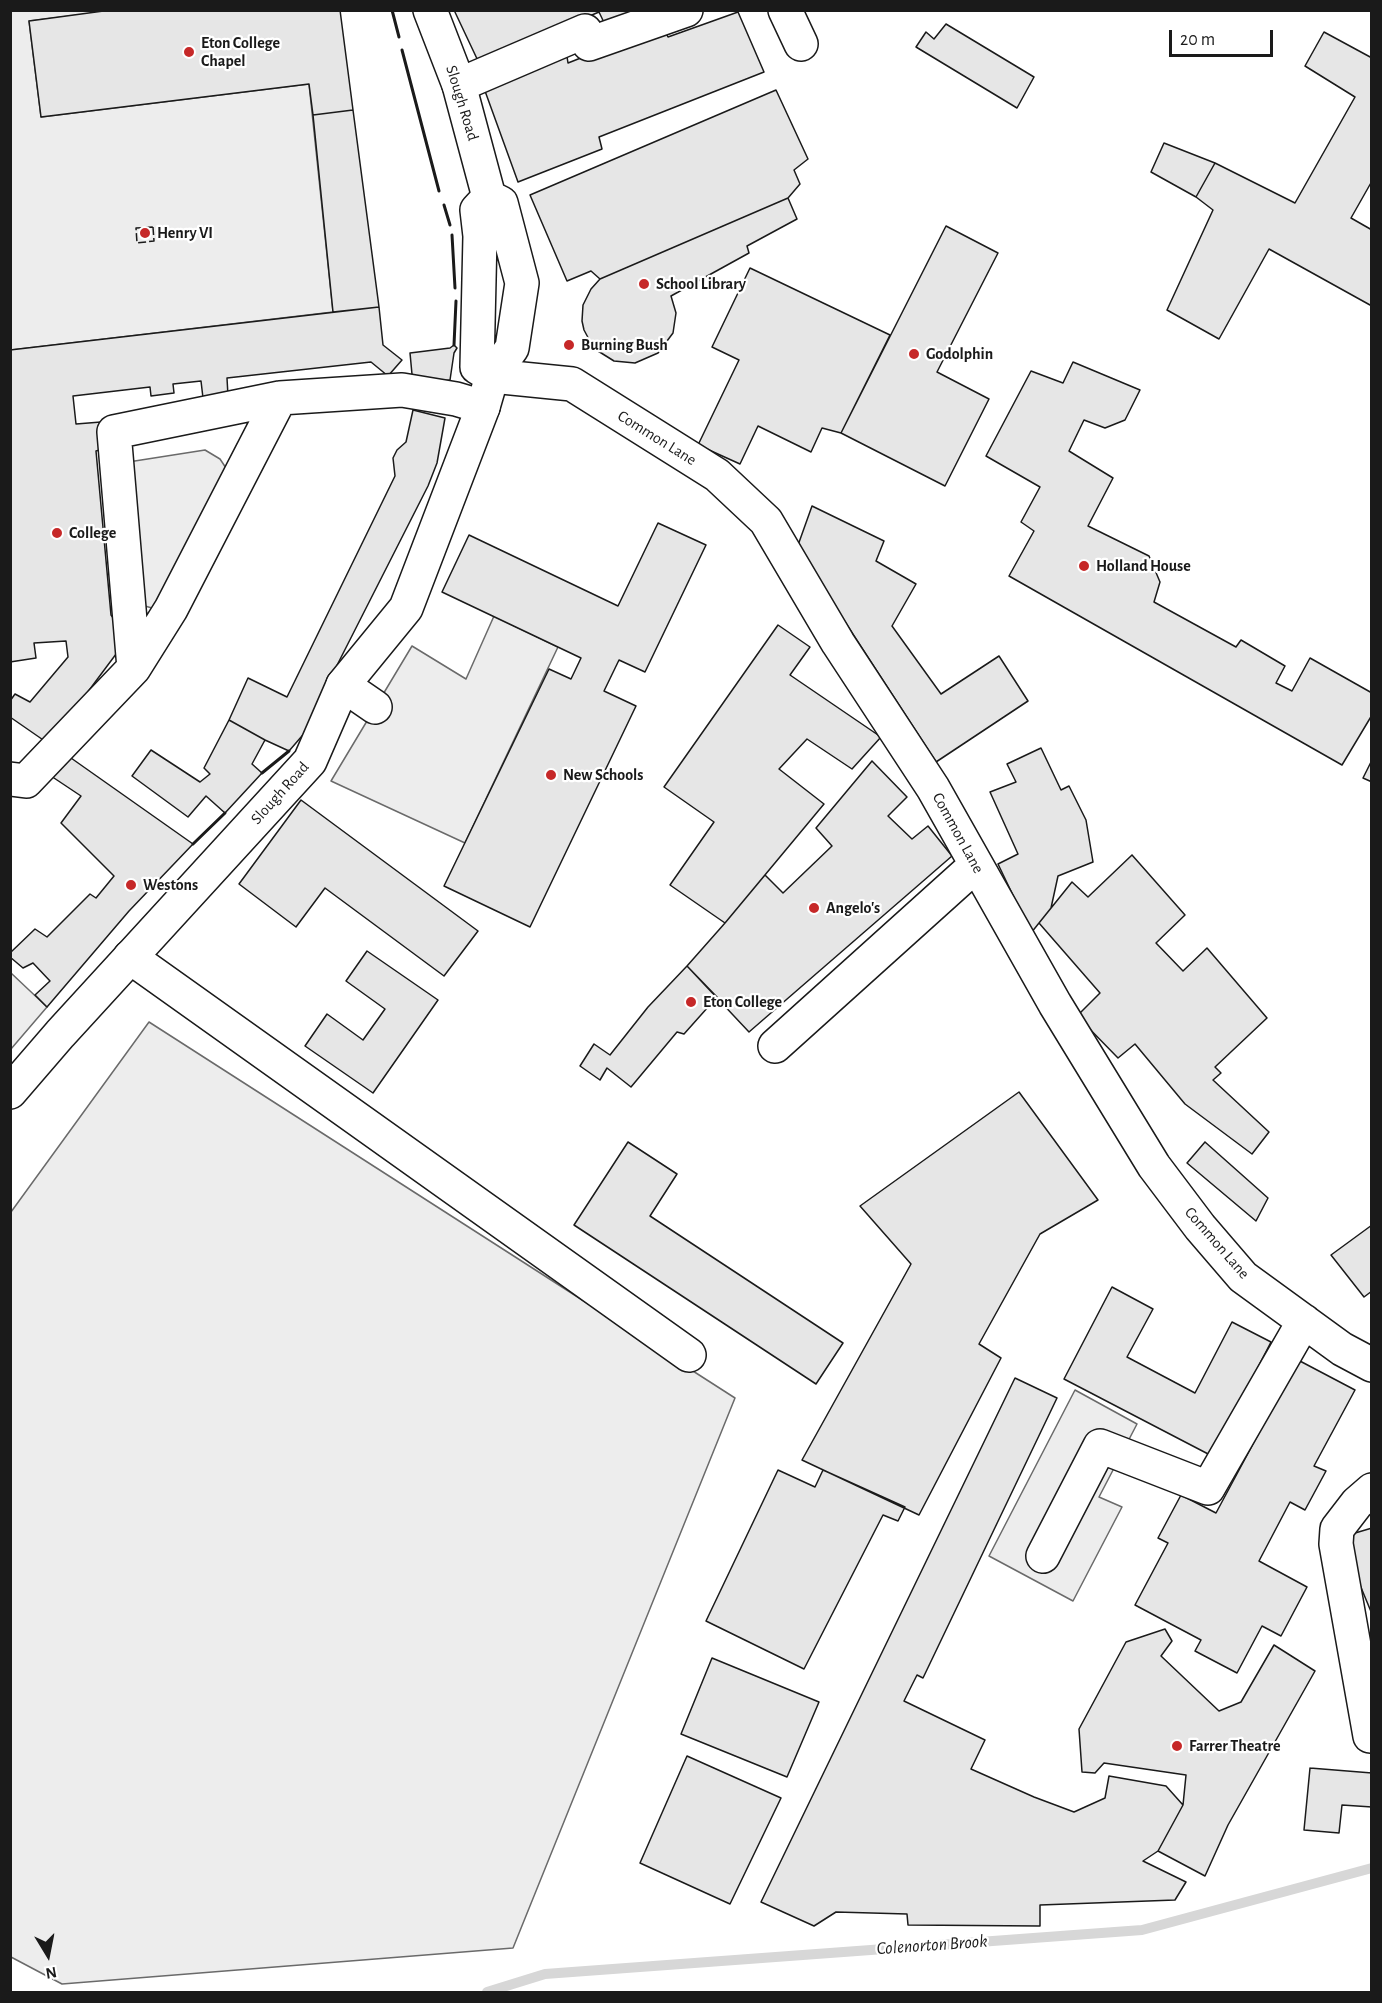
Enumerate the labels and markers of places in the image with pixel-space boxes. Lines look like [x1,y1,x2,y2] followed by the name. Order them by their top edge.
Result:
[201,33,280,71] place label: Eton College Chapel
[182,45,196,59] marker: Eton College Chapel
[157,223,213,243] place label: Henry VI
[138,226,152,240] marker: Henry VI
[656,274,746,294] place label: School Library
[637,277,651,291] marker: School Library
[581,335,668,355] place label: Burning Bush
[562,338,576,352] marker: Burning Bush
[926,344,993,364] place label: Godolphin
[907,347,921,361] marker: Godolphin
[69,523,116,543] place label: College
[50,526,64,540] marker: College
[1096,556,1191,576] place label: Holland House
[1077,559,1091,573] marker: Holland House
[563,765,643,785] place label: New Schools
[544,768,558,782] marker: New Schools
[143,875,198,895] place label: Westons
[124,878,138,892] marker: Westons
[826,898,880,918] place label: Angelo's
[807,901,821,915] marker: Angelo's
[703,992,782,1012] place label: Eton College
[684,995,698,1009] marker: Eton College
[1189,1736,1281,1756] place label: Farrer Theatre
[1170,1739,1184,1753] marker: Farrer Theatre

